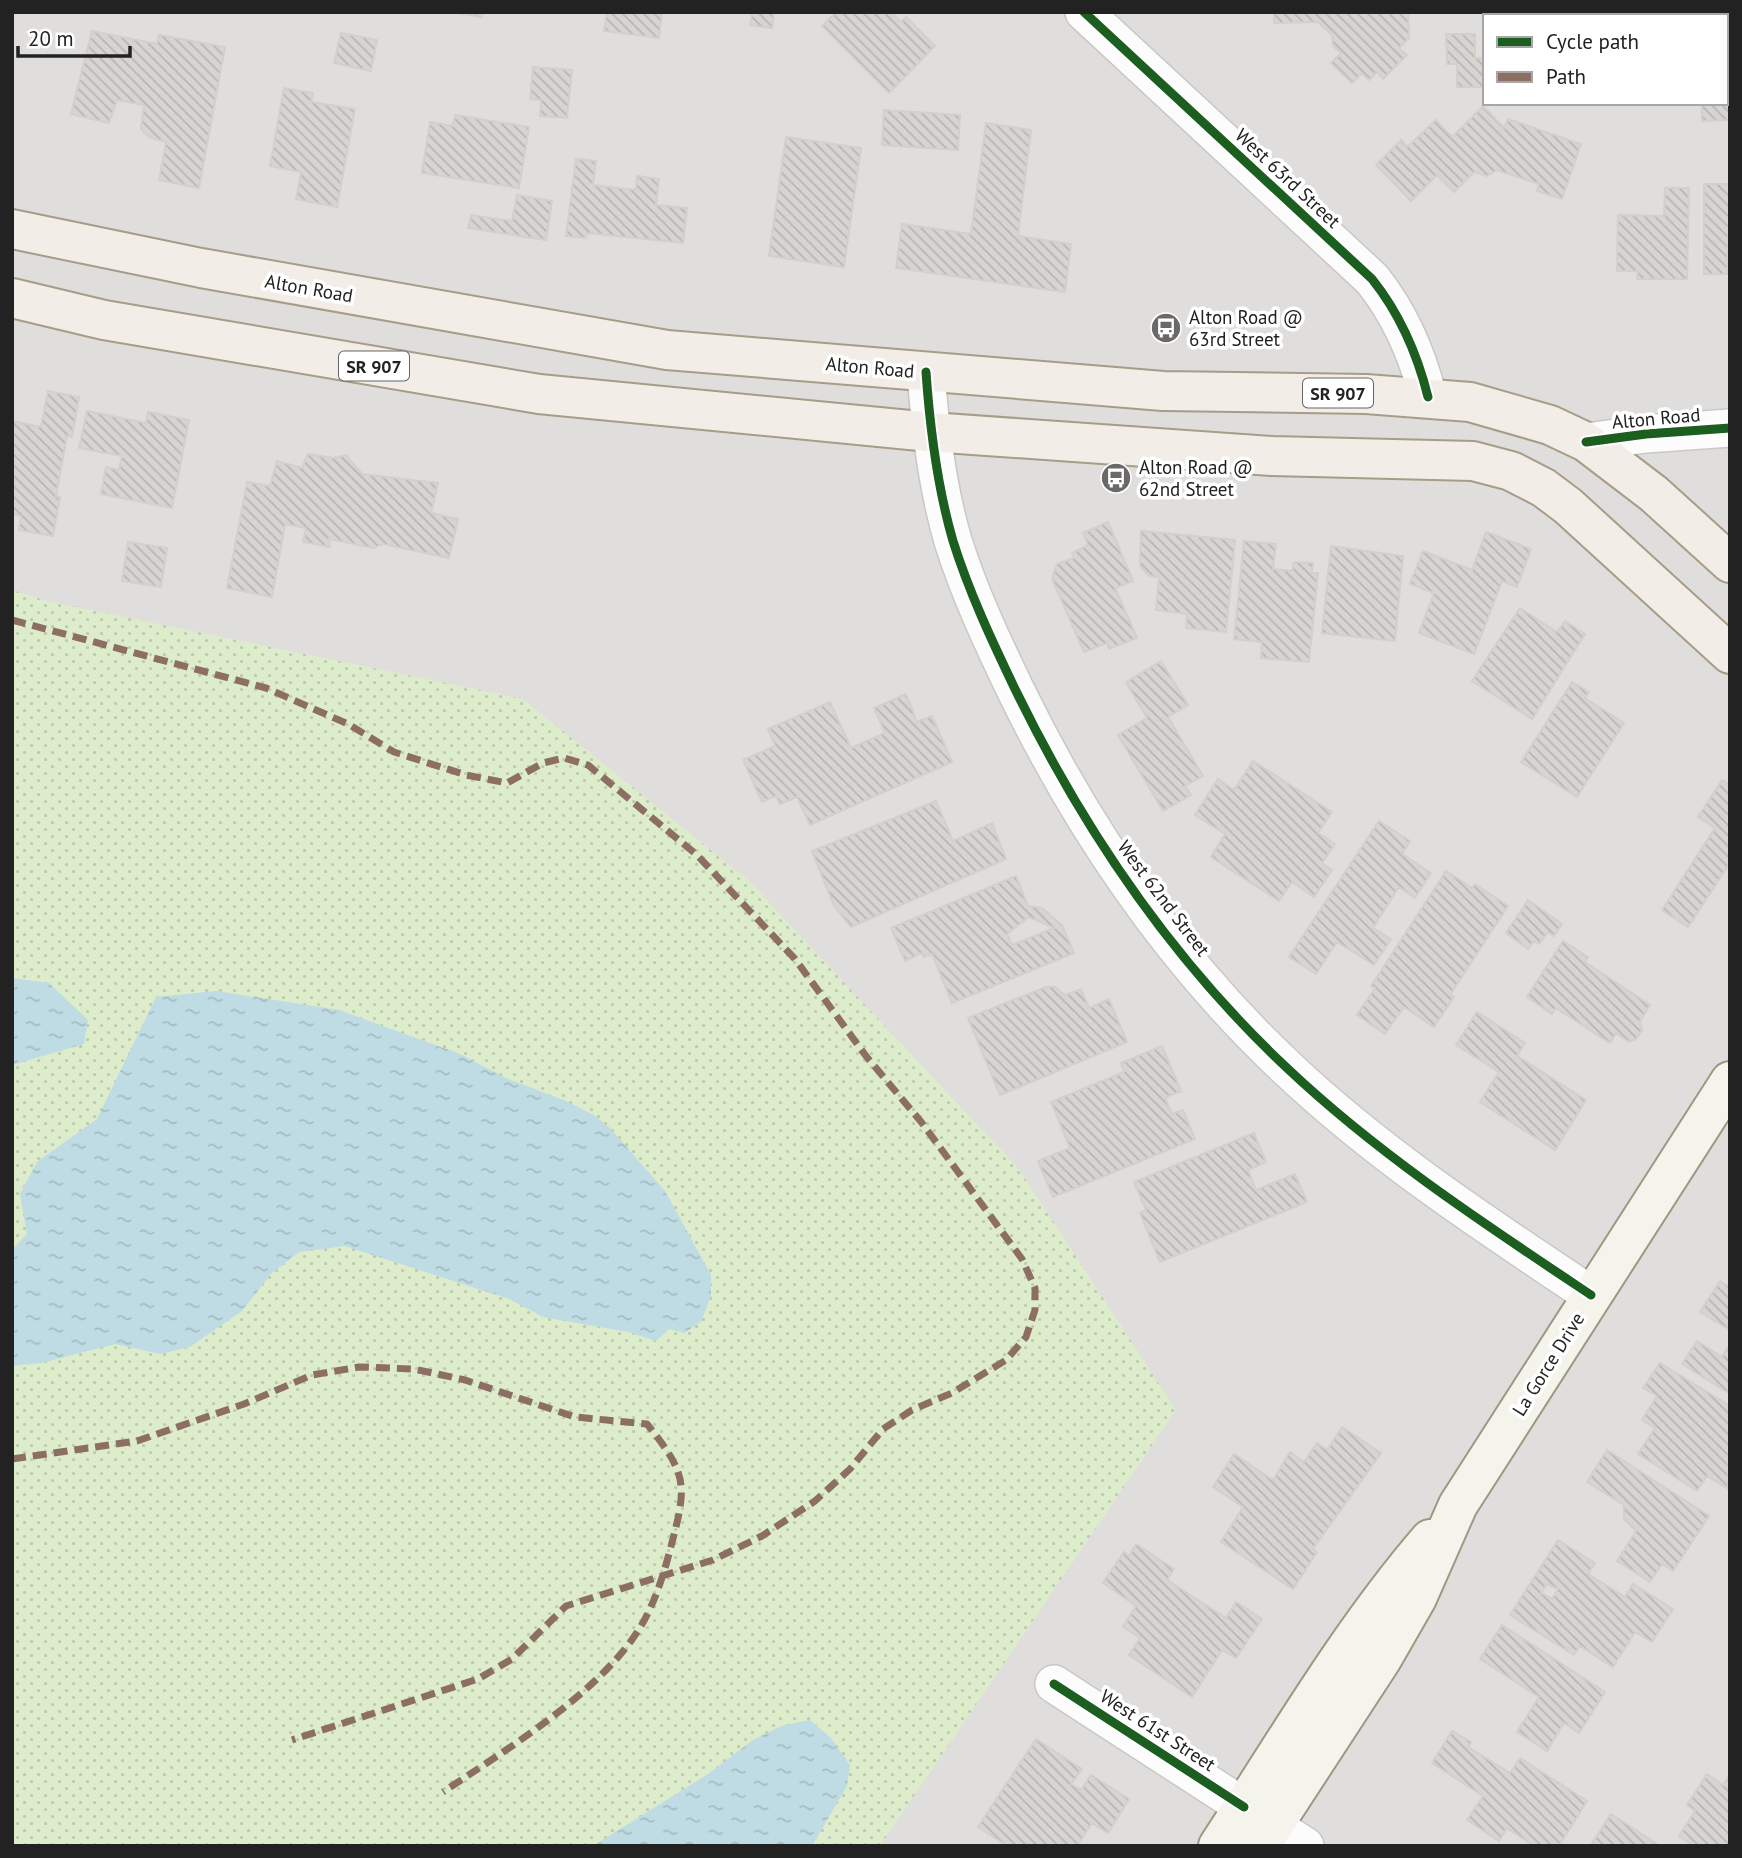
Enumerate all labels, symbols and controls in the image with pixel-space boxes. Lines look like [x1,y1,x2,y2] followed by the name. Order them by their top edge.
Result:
[18,14,130,58] scale bar
[1483,14,1728,105] legend
[28,25,74,52] text: 20 m
[1546,28,1639,55] text: Cycle path
[1546,63,1586,90] text: Path
[1230,123,1346,233] street label: West 63rd Street
[263,268,355,308] street label: Alton Road
[1189,305,1303,351] place label: Alton Road @ 63rd Street
[1149,311,1183,345] bus stop icon: Alton Road @ 63rd Street
[825,351,915,383] street label: Alton Road
[339,352,409,380] road number: SR 907
[1303,379,1373,408] road number: SR 907
[1611,402,1701,434] street label: Alton Road
[1139,455,1253,501] place label: Alton Road @ 62nd Street
[1099,461,1133,495] bus stop icon: Alton Road @ 62nd Street
[1113,835,1216,961] street label: West 62nd Street
[1507,1308,1589,1420] street label: La Gorce Drive
[1096,1684,1221,1777] street label: West 61st Street

